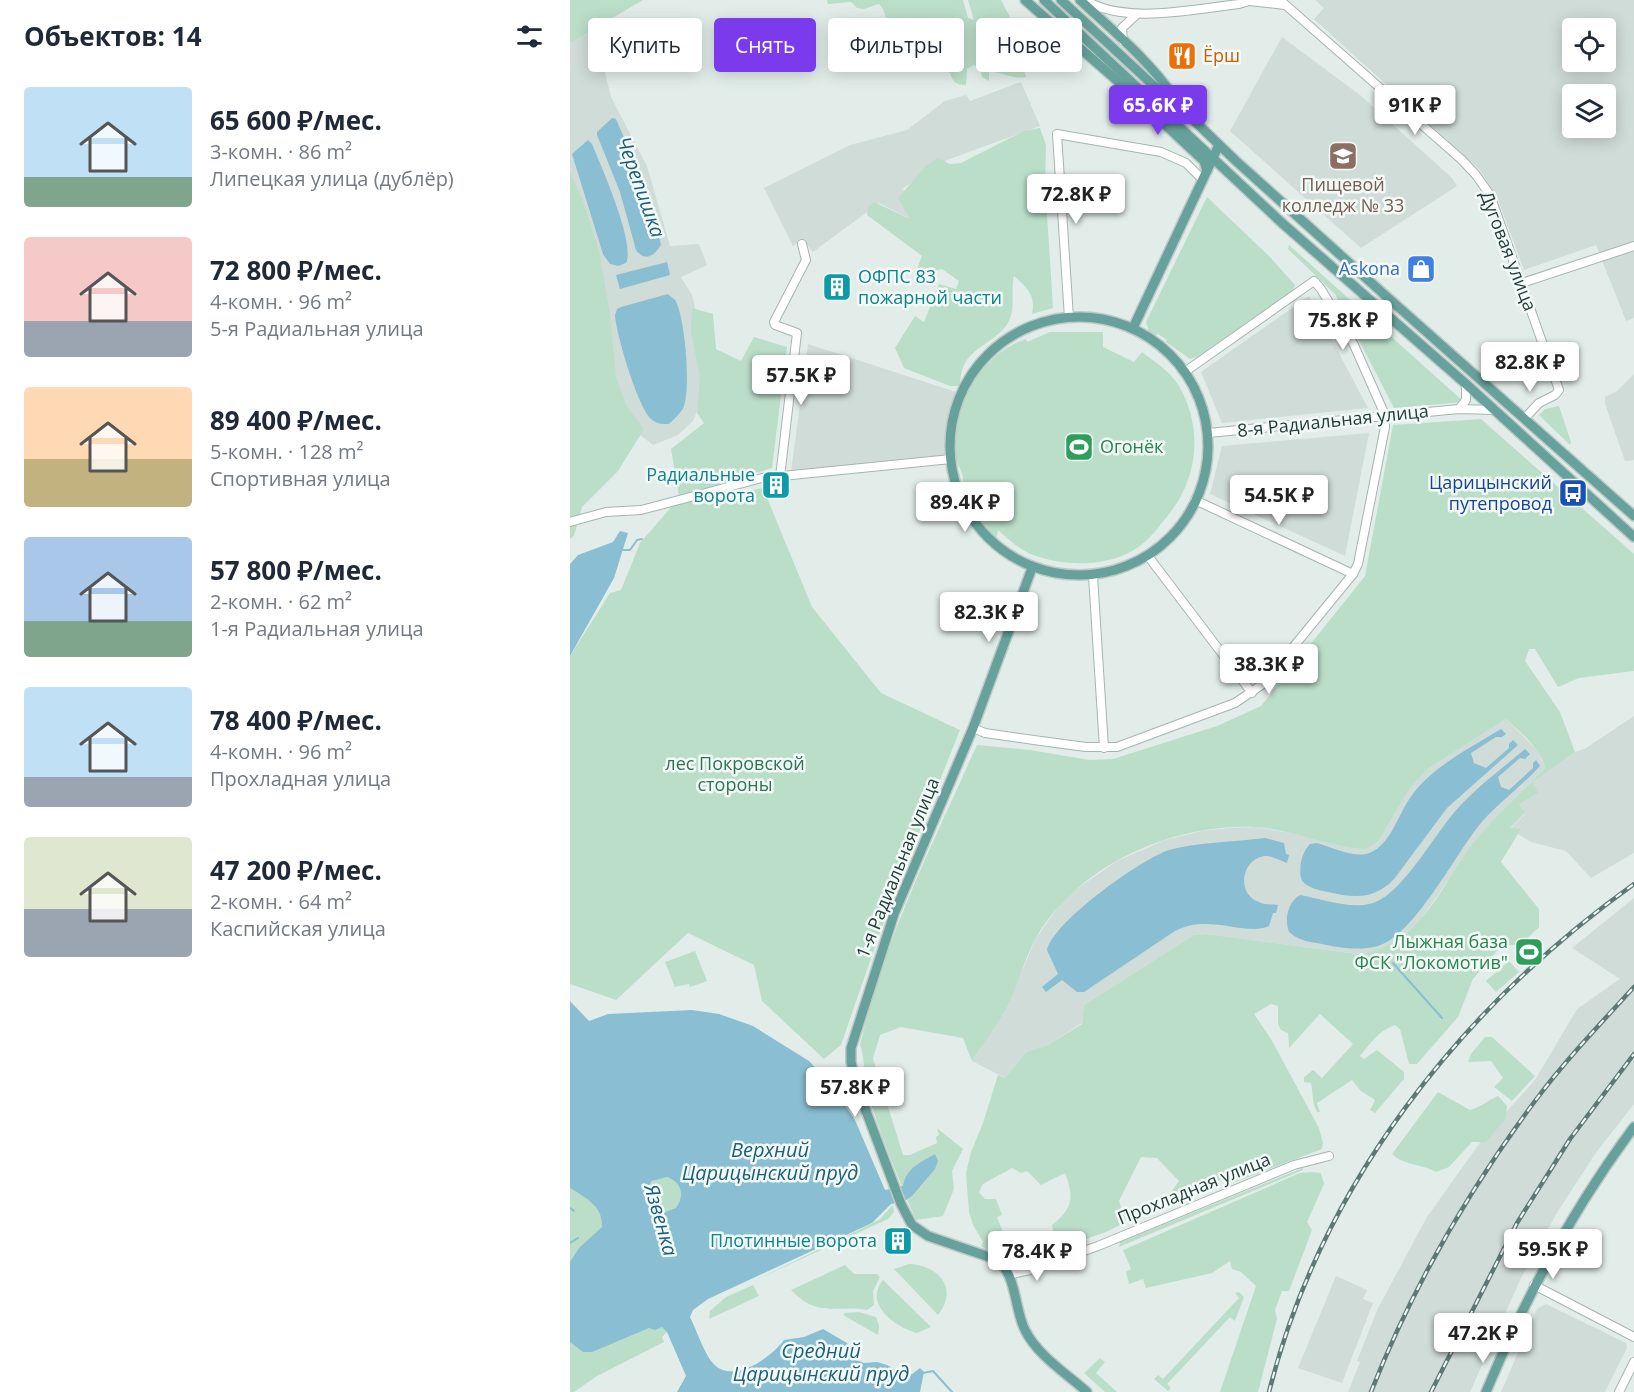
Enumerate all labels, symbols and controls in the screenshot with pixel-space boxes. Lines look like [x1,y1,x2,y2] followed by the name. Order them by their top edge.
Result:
[24,18,202,54] text: Объектов: 14
[588,18,702,72] chip: Купить
[714,18,816,72] chip: Снять
[828,18,964,72] chip: Фильтры
[976,18,1082,72] chip: Новое
[1562,18,1616,138] map controls
[1562,18,1616,72] button: locate
[513,20,546,53] icon: filters
[1166,40,1198,72] restaurant icon: Ёрш
[1203,43,1240,67] place label: Ёрш
[1562,84,1616,138] button: layers
[1103,85,1213,136] pin: 65.6K ₽
[1373,85,1457,136] pin: 91K ₽
[1123,91,1193,118] text: 65.6K ₽
[1389,91,1442,118] text: 91K ₽
[210,102,382,138] text: 65 600 ₽/мес.
[72,111,144,183] icon: home
[611,133,672,241] water label: Черепишка
[210,138,352,165] text: 3-комн. · 86 m²
[1327,140,1359,172] school or university icon: Пищевой колледж № 33
[210,165,454,192] text: Липецкая улица (дублёр)
[1282,172,1404,217] place label: Пищевой колледж № 33
[1021,174,1131,225] pin: 72.8K ₽
[1041,180,1111,207] text: 72.8K ₽
[1475,187,1543,314] street label: Дуговая улица
[210,252,382,288] text: 72 800 ₽/мес.
[1405,253,1437,285] shop icon: Askona
[1339,256,1400,280] place label: Askona
[72,261,144,333] icon: home
[858,264,1002,309] place label: ОФПС 83 пожарной части
[821,271,853,303] building icon: ОФПС 83 пожарной части
[210,288,352,315] text: 4-комн. · 96 m²
[1288,300,1398,351] pin: 75.8K ₽
[1308,306,1378,333] text: 75.8K ₽
[210,315,424,342] text: 5-я Радиальная улица
[1475,342,1585,393] pin: 82.8K ₽
[1495,348,1565,375] text: 82.8K ₽
[746,355,856,406] pin: 57.5K ₽
[766,361,836,388] text: 57.5K ₽
[1236,398,1430,442] street label: 8-я Радиальная улица
[210,402,382,438] text: 89 400 ₽/мес.
[72,411,144,483] icon: home
[1063,431,1095,463] sports icon: Огонёк
[1100,434,1164,458] place label: Огонёк
[210,438,363,465] text: 5-комн. · 128 m²
[646,462,755,507] place label: Радиальные ворота
[210,465,391,492] text: Спортивная улица
[760,469,792,501] building icon: Радиальные ворота
[1429,470,1552,515] place label: Царицынский путепровод
[1224,475,1334,526] pin: 54.5K ₽
[1557,477,1589,509] bus stop icon: Царицынский путепровод
[1244,481,1314,508] text: 54.5K ₽
[910,482,1020,533] pin: 89.4K ₽
[930,488,1000,515] text: 89.4K ₽
[210,552,382,588] text: 57 800 ₽/мес.
[72,561,144,633] icon: home
[210,588,352,615] text: 2-комн. · 62 m²
[934,592,1044,643] pin: 82.3K ₽
[954,598,1024,625] text: 82.3K ₽
[210,615,424,642] text: 1-я Радиальная улица
[1214,644,1324,695] pin: 38.3K ₽
[1234,650,1304,677] text: 38.3K ₽
[210,702,382,738] text: 78 400 ₽/мес.
[72,711,144,783] icon: home
[210,738,352,765] text: 4-комн. · 96 m²
[665,751,805,796] park label: лес Покровской стороны
[210,765,391,792] text: Прохладная улица
[850,774,944,961] street label: 1-я Радиальная улица
[210,852,382,888] text: 47 200 ₽/мес.
[72,861,144,933] icon: home
[210,888,352,915] text: 2-комн. · 64 m²
[210,915,386,942] text: Каспийская улица
[1354,929,1508,974] place label: Лыжная база ФСК "Локомотив"
[1513,936,1545,968] sports icon: Лыжная база ФСК "Локомотив"
[800,1067,910,1118] pin: 57.8K ₽
[820,1073,890,1100] text: 57.8K ₽
[682,1136,858,1186] water label: Верхний Царицынский пруд
[1114,1146,1274,1230] street label: Прохладная улица
[638,1180,685,1259] water label: Язвенка
[882,1225,914,1257] building icon: Плотинные ворота
[710,1228,877,1252] place label: Плотинные ворота
[1498,1229,1608,1280] pin: 59.5K ₽
[982,1231,1092,1282] pin: 78.4K ₽
[1518,1235,1588,1262] text: 59.5K ₽
[1002,1237,1072,1264] text: 78.4K ₽
[1428,1313,1538,1364] pin: 47.2K ₽
[1448,1319,1518,1346] text: 47.2K ₽
[733,1337,909,1387] water label: Средний Царицынский пруд

